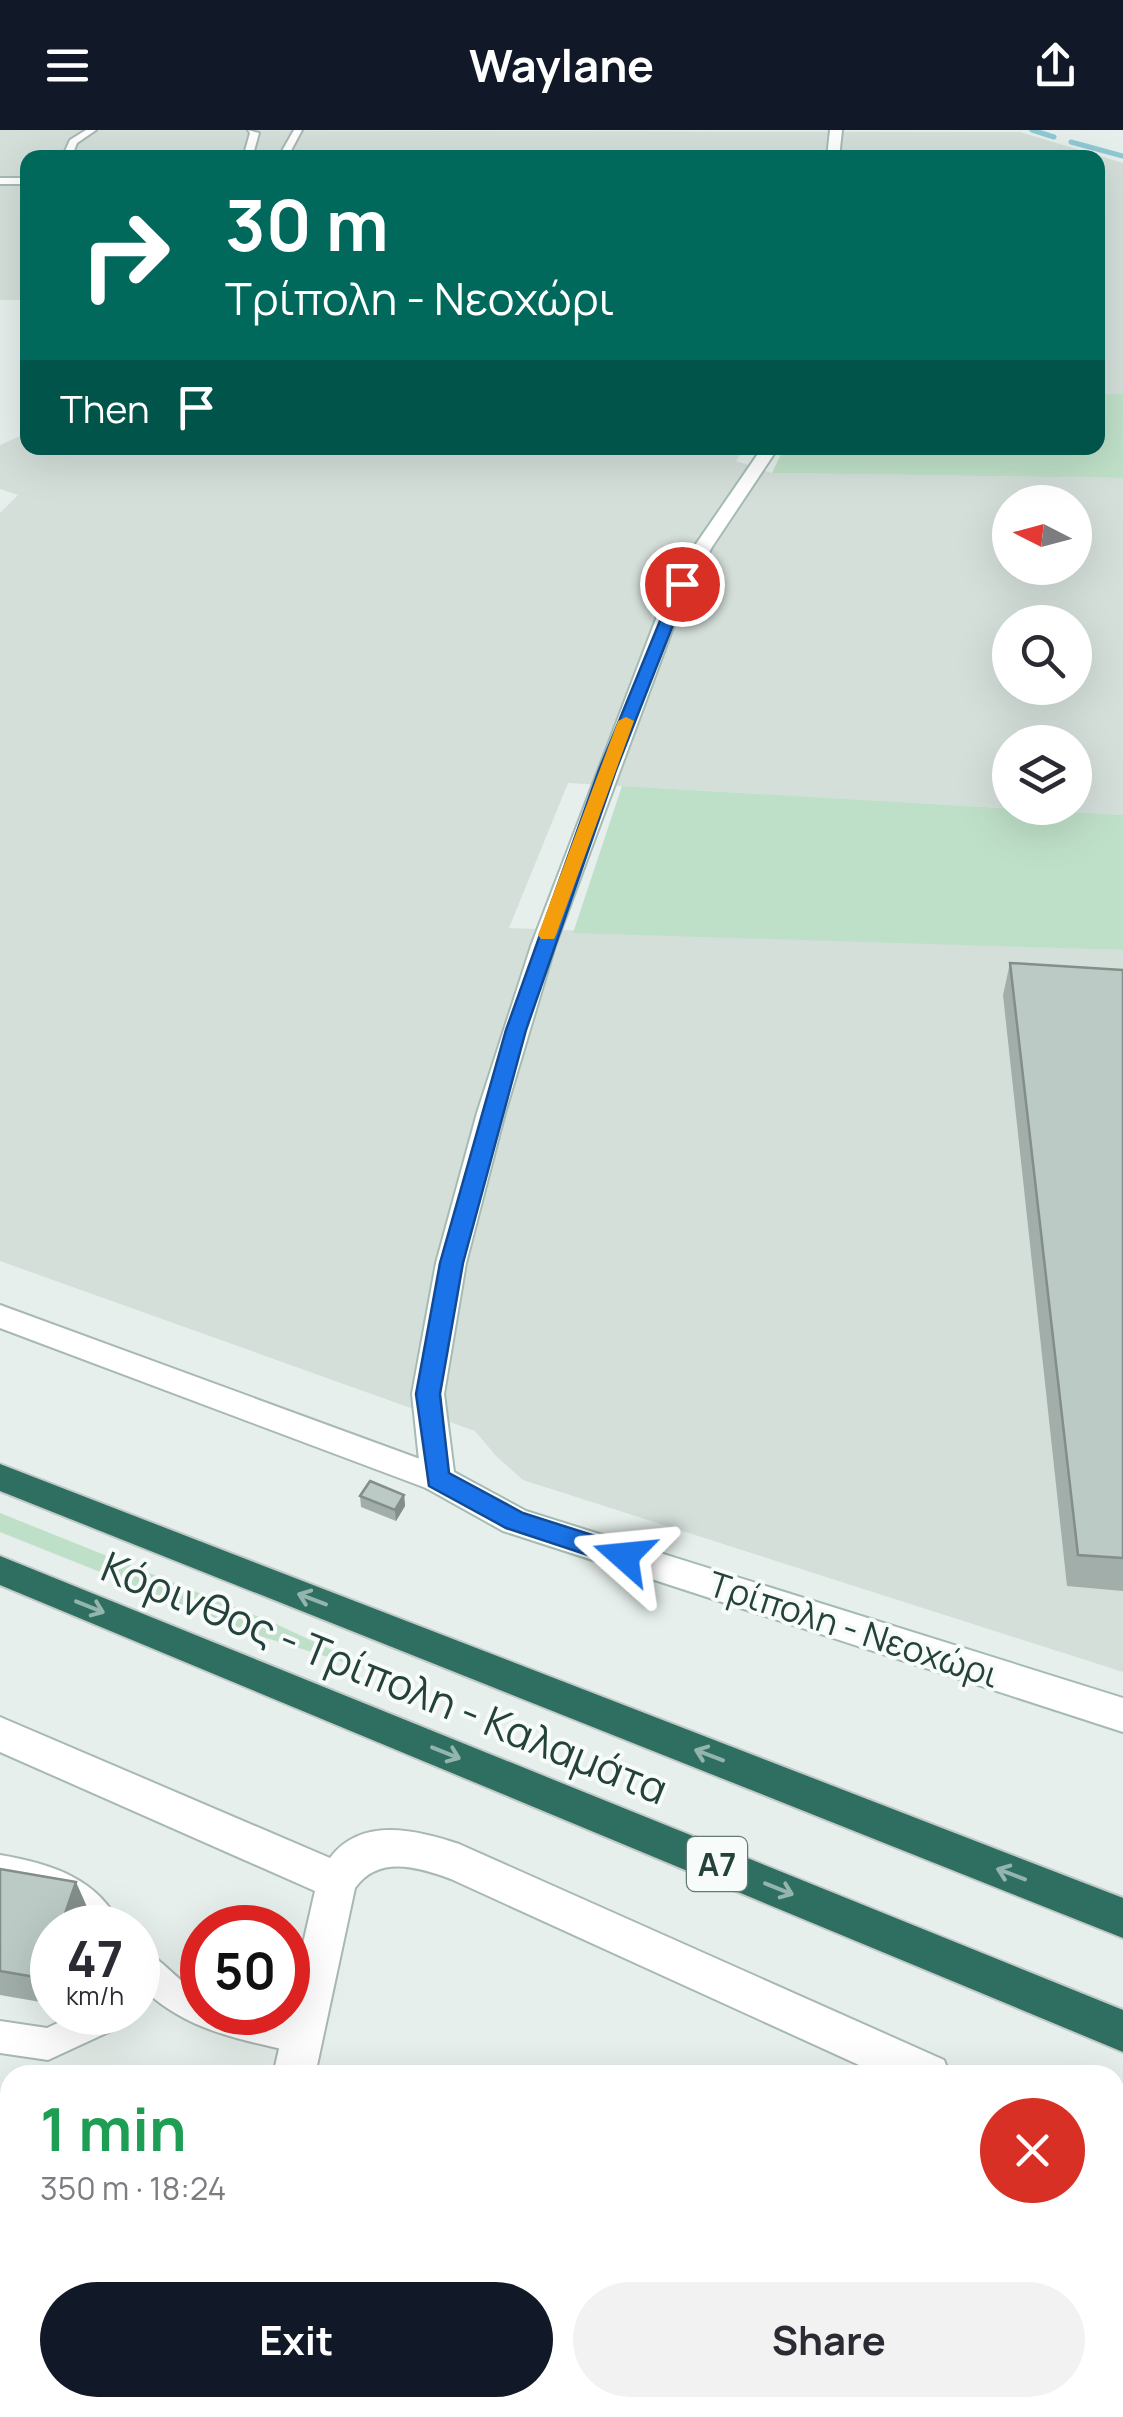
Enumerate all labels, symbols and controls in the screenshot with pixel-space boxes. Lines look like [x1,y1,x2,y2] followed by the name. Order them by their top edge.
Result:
[469,34,654,96] text: Waylane
[40,38,95,93] icon: menu
[1028,38,1083,93] icon: share
[225,176,389,272] text: 30 m
[60,190,190,320] icon: right
[225,267,615,329] text: Τρίπολη - Νεοχώρι
[169,380,224,435] icon: arrive
[60,382,149,434] text: Then
[992,485,1092,585] north arrow
[992,485,1092,825] map controls
[640,542,725,627] pin
[655,557,710,612] icon: arrive
[992,605,1092,705] button: search
[992,725,1092,825] button: layers
[572,1504,676,1608] position arrow
[93,1537,677,1817] street label: Κόρινθος - Τρίπολη - Καλαμάτα
[703,1559,1005,1699] street label: Τρίπολη - Νεοχώρι
[297,1589,327,1607] one-way arrow
[74,1599,105,1617] one-way arrow
[430,1745,461,1763] one-way arrow
[694,1745,725,1763] one-way arrow
[687,1837,747,1891] road number: Α7
[997,1863,1027,1881] one-way arrow
[763,1882,794,1900] one-way arrow
[180,1905,310,2035] speed limit sign: 50
[66,1924,124,1992] text: 47
[66,1978,124,2013] text: km/h
[40,2087,187,2169] text: 1 min
[980,2098,1085,2203] button: close
[40,2166,226,2210] text: 350 m · 18:24
[40,2282,553,2397] button: Exit
[573,2282,1085,2397] button: Share

